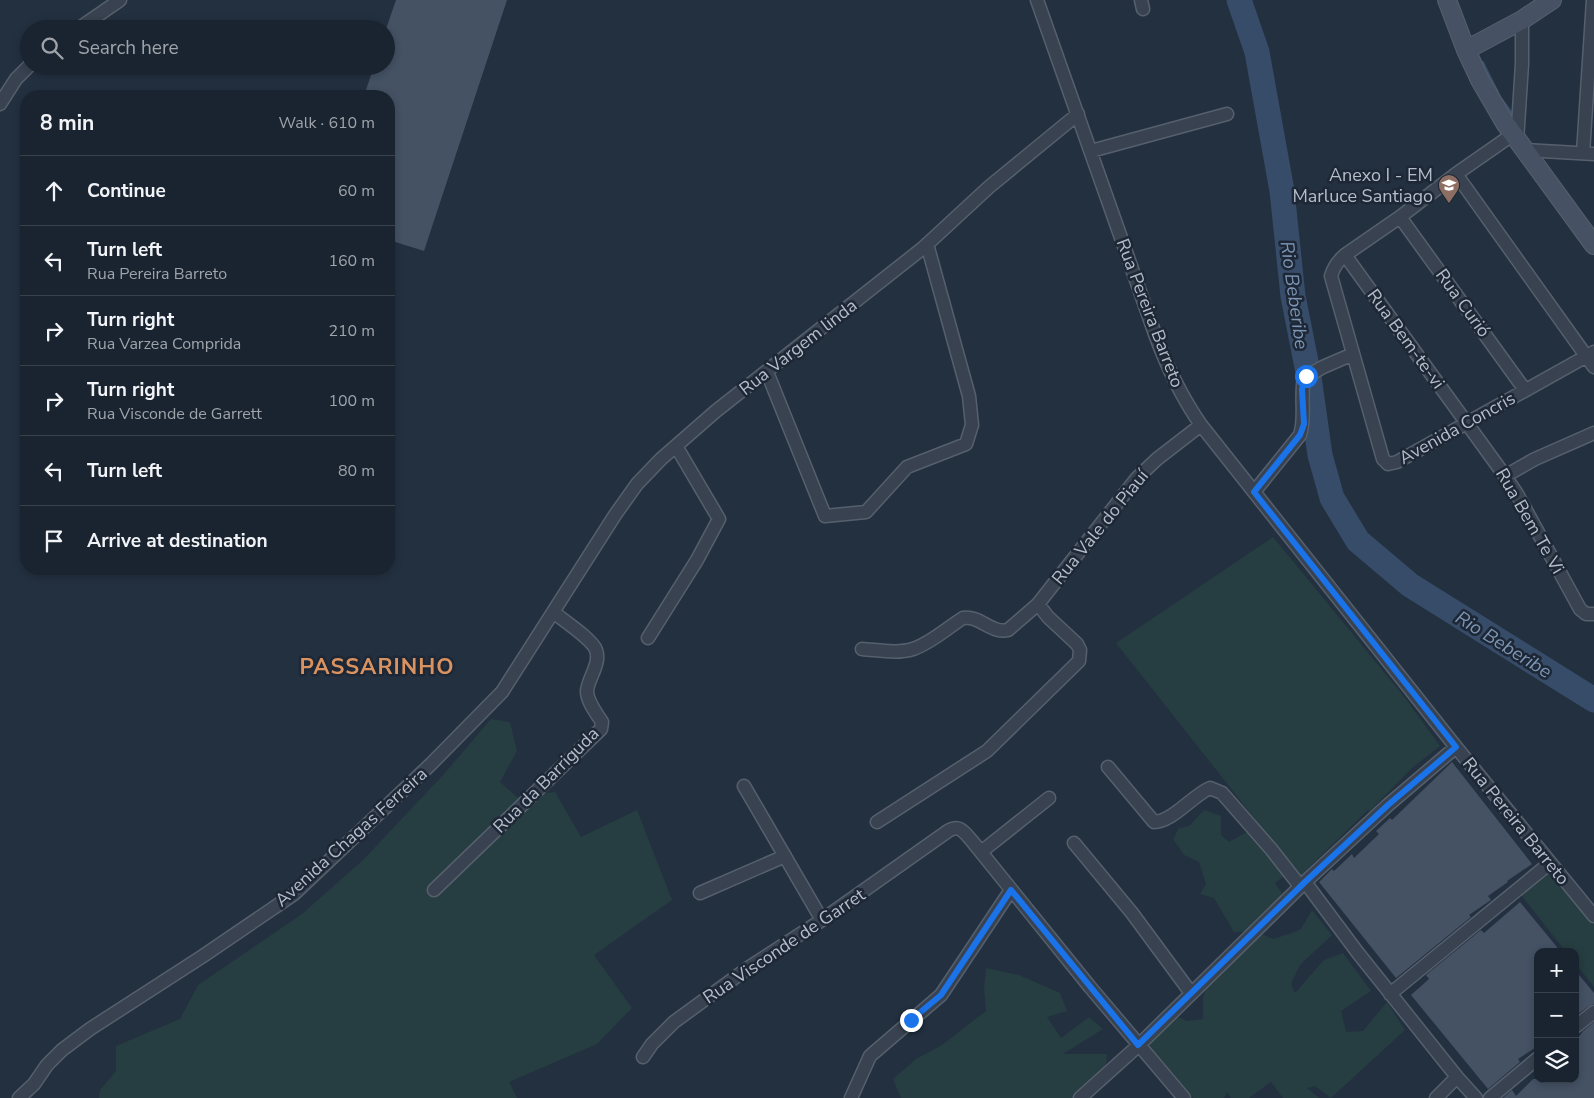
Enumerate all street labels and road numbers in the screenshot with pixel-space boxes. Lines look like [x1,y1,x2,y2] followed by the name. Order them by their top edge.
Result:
[1111,235,1189,391] street label: Rua Pereira Barreto
[1430,264,1496,342] street label: Rua Curió
[1362,284,1450,394] street label: Rua Bem-te-vi
[734,293,862,401] street label: Rua Vargem linda
[1394,386,1520,470] street label: Avenida Concris
[1046,464,1154,589] street label: Rua Vale do Piauí
[1490,464,1570,578] street label: Rua Bem Te Vi
[488,722,604,838] street label: Rua da Barriguda
[1457,752,1575,890] street label: Rua Pereira Barreto
[270,762,432,912] street label: Avenida Chagas Ferreira
[698,882,870,1009] street label: Rua Visconde de Garret

